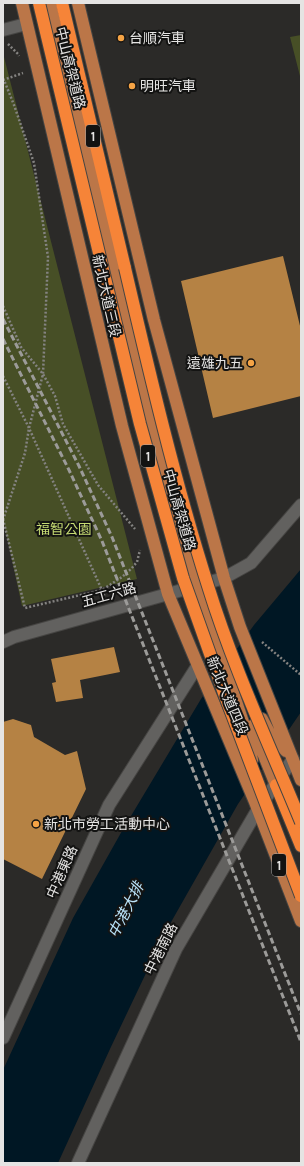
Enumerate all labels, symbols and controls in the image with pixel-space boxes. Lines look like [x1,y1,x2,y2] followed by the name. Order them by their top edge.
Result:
[52,25,88,111] street label: 中山高架道路
[129,30,185,47] place label: 台順汽車
[116,33,126,43] marker: 台順汽車
[140,78,196,95] place label: 明旺汽車
[127,81,137,91] marker: 明旺汽車
[86,125,100,147] road number: 1
[88,253,124,339] street label: 新北大道三段
[187,355,243,372] place label: 遠雄九五
[246,358,256,368] marker: 遠雄九五
[141,445,155,467] road number: 1
[159,467,199,553] street label: 中山高架道路
[36,521,92,538] park label: 福智公園
[80,579,138,611] street label: 五工六路
[203,654,251,738] street label: 新北大道四段
[44,816,170,833] place label: 新北市勞工活動中心
[31,819,41,829] marker: 新北市勞工活動中心
[43,843,81,901] street label: 中港東路
[272,854,286,876] road number: 1
[104,877,149,941] water label: 中港大排
[141,920,181,978] street label: 中港南路

